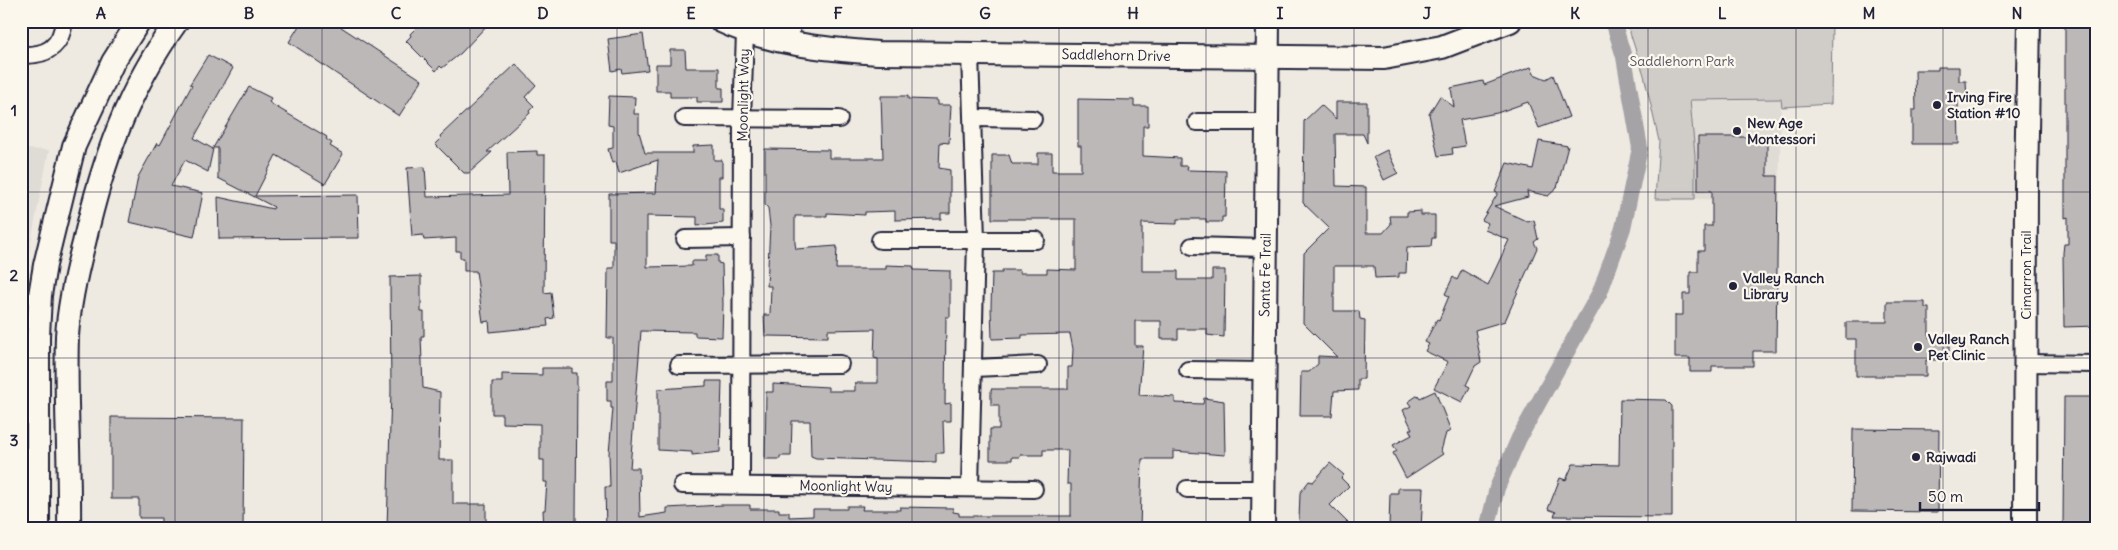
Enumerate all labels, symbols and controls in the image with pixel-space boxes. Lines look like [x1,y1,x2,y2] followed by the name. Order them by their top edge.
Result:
[96,3,106,23] text: A
[244,3,255,23] text: B
[391,3,402,23] text: C
[537,3,549,23] text: D
[686,3,696,23] text: E
[833,3,843,23] text: F
[979,3,991,23] text: G
[1127,3,1139,23] text: H
[1277,3,1284,23] text: I
[1423,3,1432,23] text: J
[1570,3,1580,23] text: K
[1718,3,1727,23] text: L
[1863,3,1876,23] text: M
[2011,3,2023,23] text: N
[1061,45,1171,65] street label: Saddlehorn Drive
[733,48,753,142] street label: Moonlight Way
[1630,52,1734,70] park label: Saddlehorn Park
[1947,88,2020,122] place label: Irving Fire Station #10
[1931,99,1943,111] marker: Irving Fire Station #10
[11,100,17,120] text: 1
[1747,114,1816,148] place label: New Age Montessori
[1731,125,1743,137] marker: New Age Montessori
[2017,230,2035,320] street label: Cimarron Trail
[1255,233,1275,317] street label: Santa Fe Trail
[10,265,19,285] text: 2
[1743,269,1824,303] place label: Valley Ranch Library
[1727,280,1739,292] marker: Valley Ranch Library
[1928,330,2009,364] place label: Valley Ranch Pet Clinic
[1912,341,1924,353] marker: Valley Ranch Pet Clinic
[9,430,19,450] text: 3
[1926,448,1976,466] place label: Rajwadi
[1910,451,1922,463] marker: Rajwadi
[799,476,893,496] street label: Moonlight Way
[1920,480,2039,512] scale bar
[1928,487,1963,506] text: 50 m

